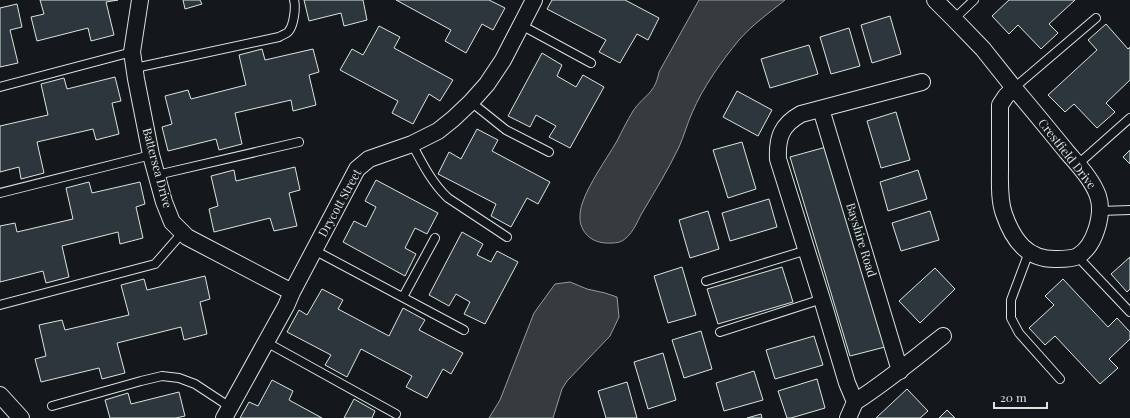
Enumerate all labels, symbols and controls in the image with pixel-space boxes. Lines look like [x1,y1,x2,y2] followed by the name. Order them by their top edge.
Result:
[1035,115,1100,192] street label: Crestfield Drive
[140,126,176,210] street label: Battersea Drive
[314,165,365,239] street label: Drycott Street
[843,201,881,279] street label: Bayshire Road
[994,384,1047,410] scale bar
[1000,389,1027,405] text: 20 m

